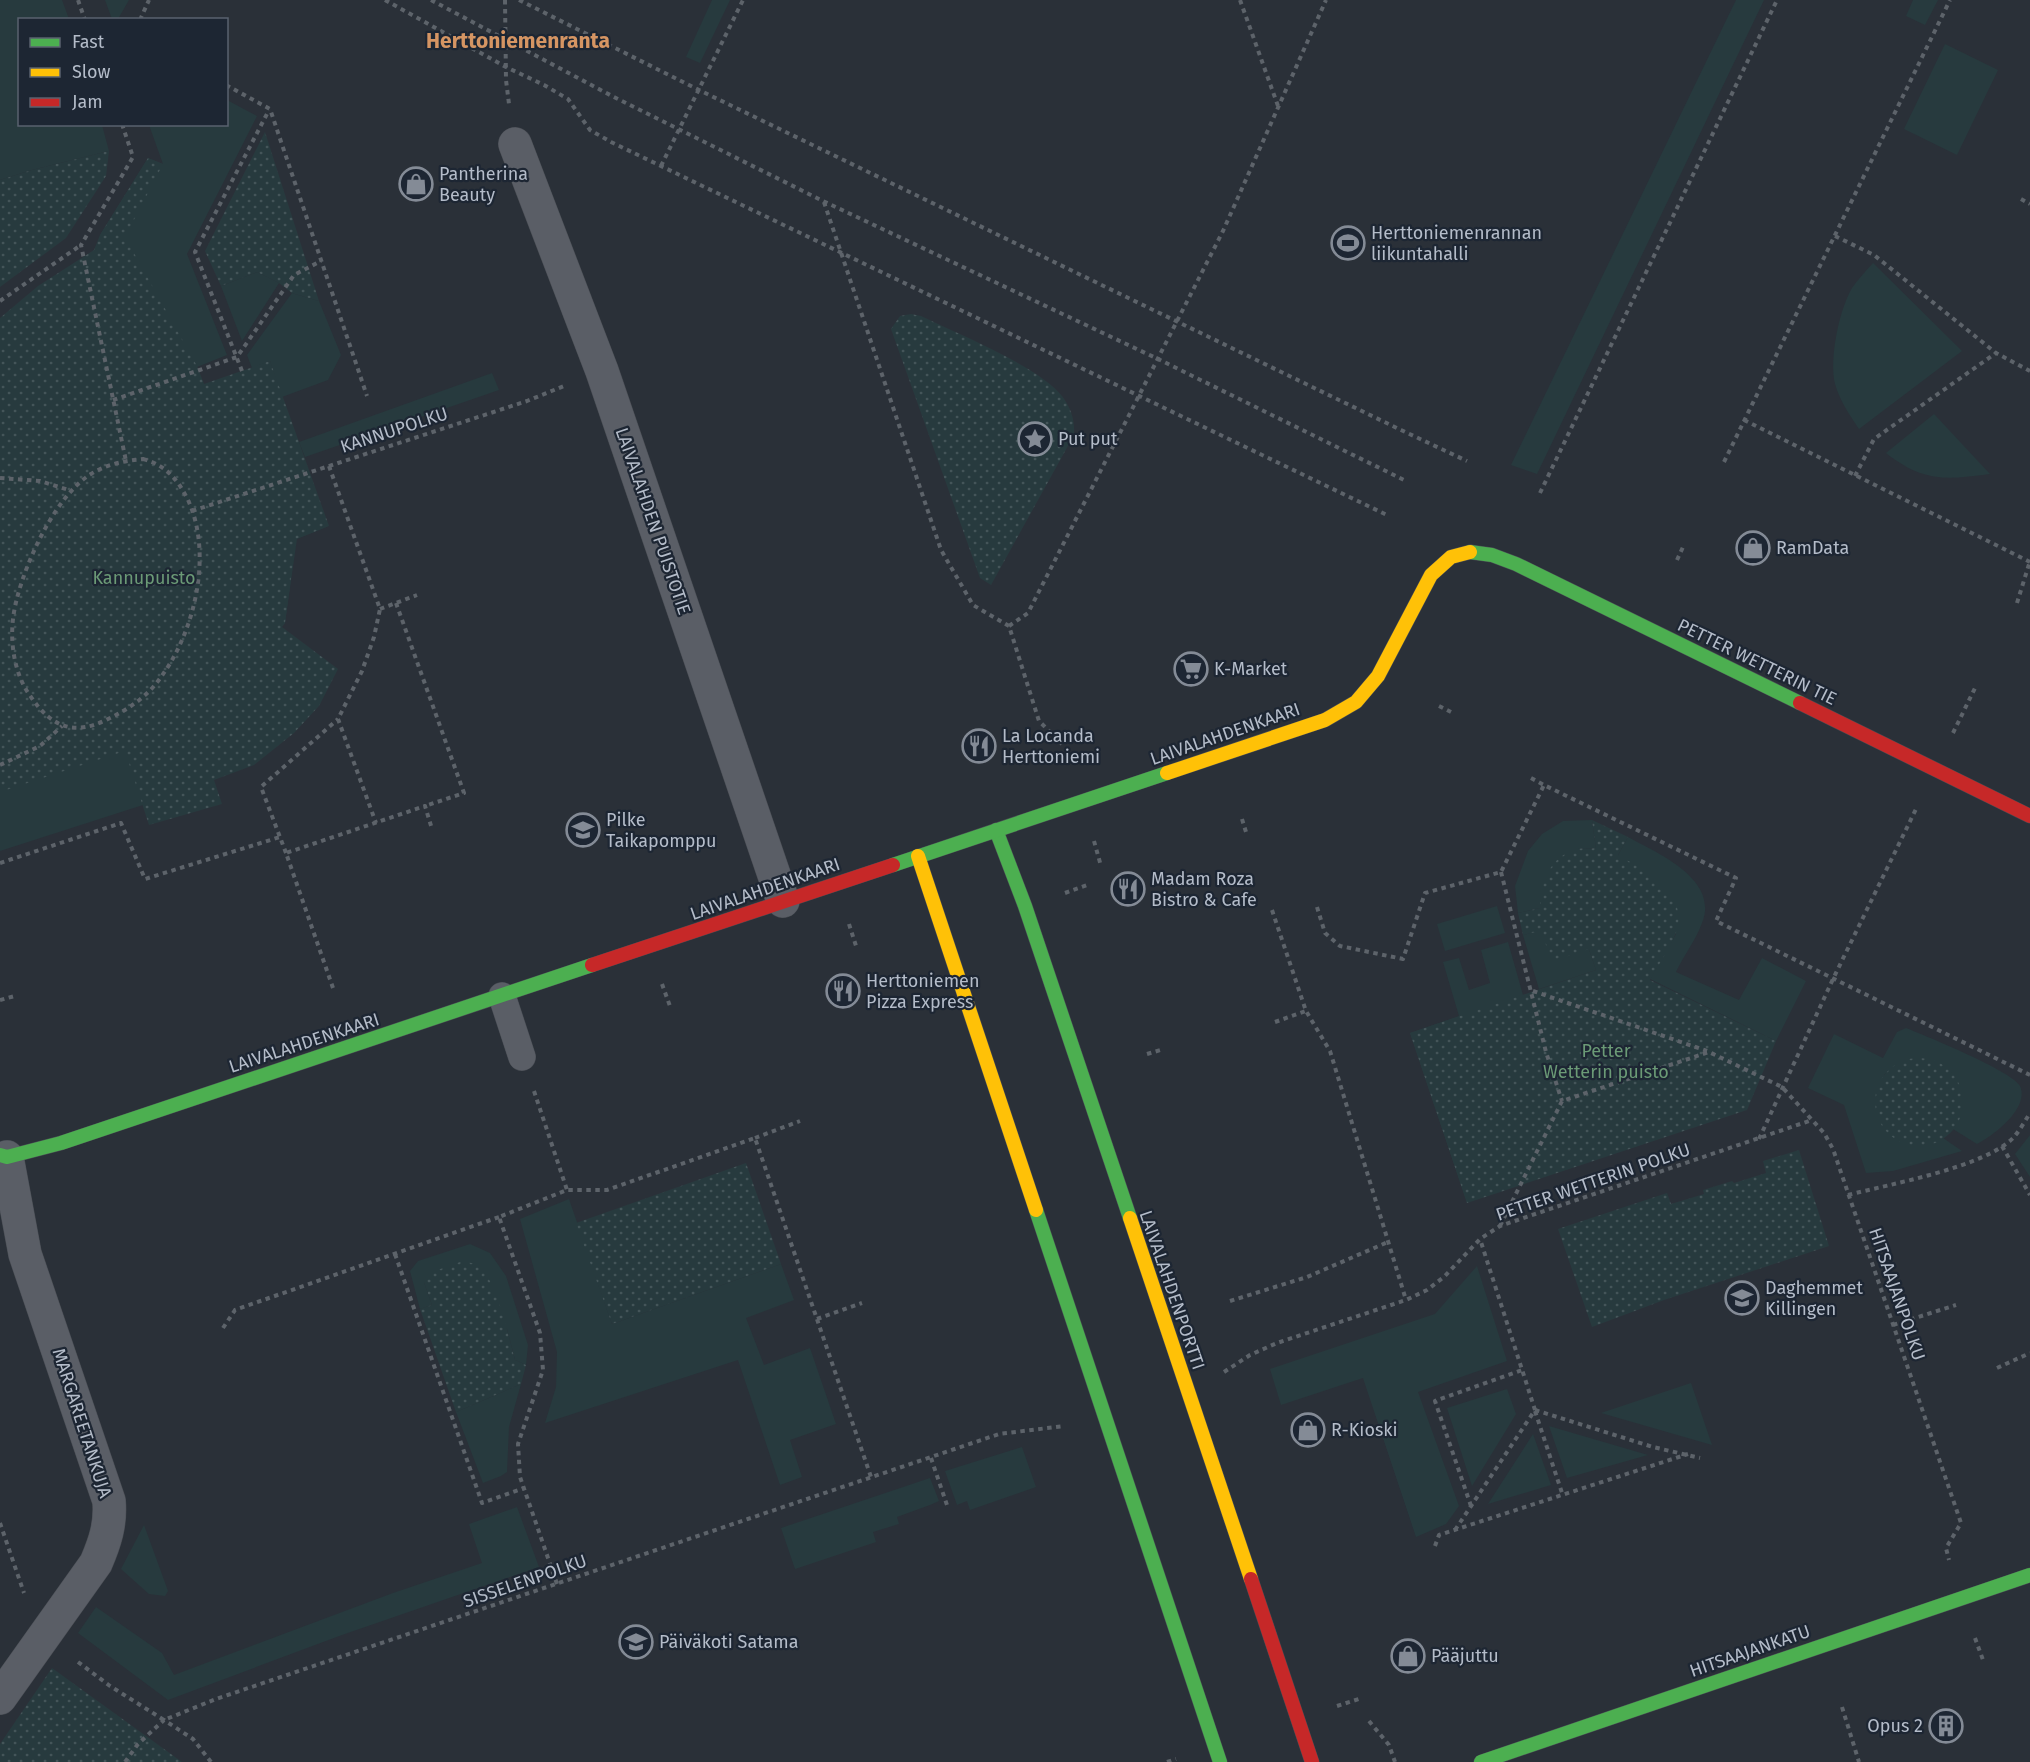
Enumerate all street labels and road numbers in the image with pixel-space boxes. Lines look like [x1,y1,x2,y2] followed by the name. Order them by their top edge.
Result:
[337,402,451,458] street label: KANNUPOLKU
[611,425,695,617] street label: LAIVALAHDEN PUISTOTIE
[1674,614,1840,710] street label: PETTER WETTERIN TIE
[1147,698,1303,770] street label: LAIVALAHDENKAARI
[687,853,843,925] street label: LAIVALAHDENKAARI
[226,1008,382,1078] street label: LAIVALAHDENKAARI
[1493,1138,1693,1226] street label: PETTER WETTERIN POLKU
[1134,1207,1210,1373] street label: LAIVALAHDENPORTTI
[1864,1225,1930,1363] street label: HITSAAJANPOLKU
[47,1345,117,1501] street label: MARGAREETANKUJA
[460,1550,590,1612] street label: SISSELENPOLKU
[1687,1620,1813,1682] street label: HITSAAJANKATU

